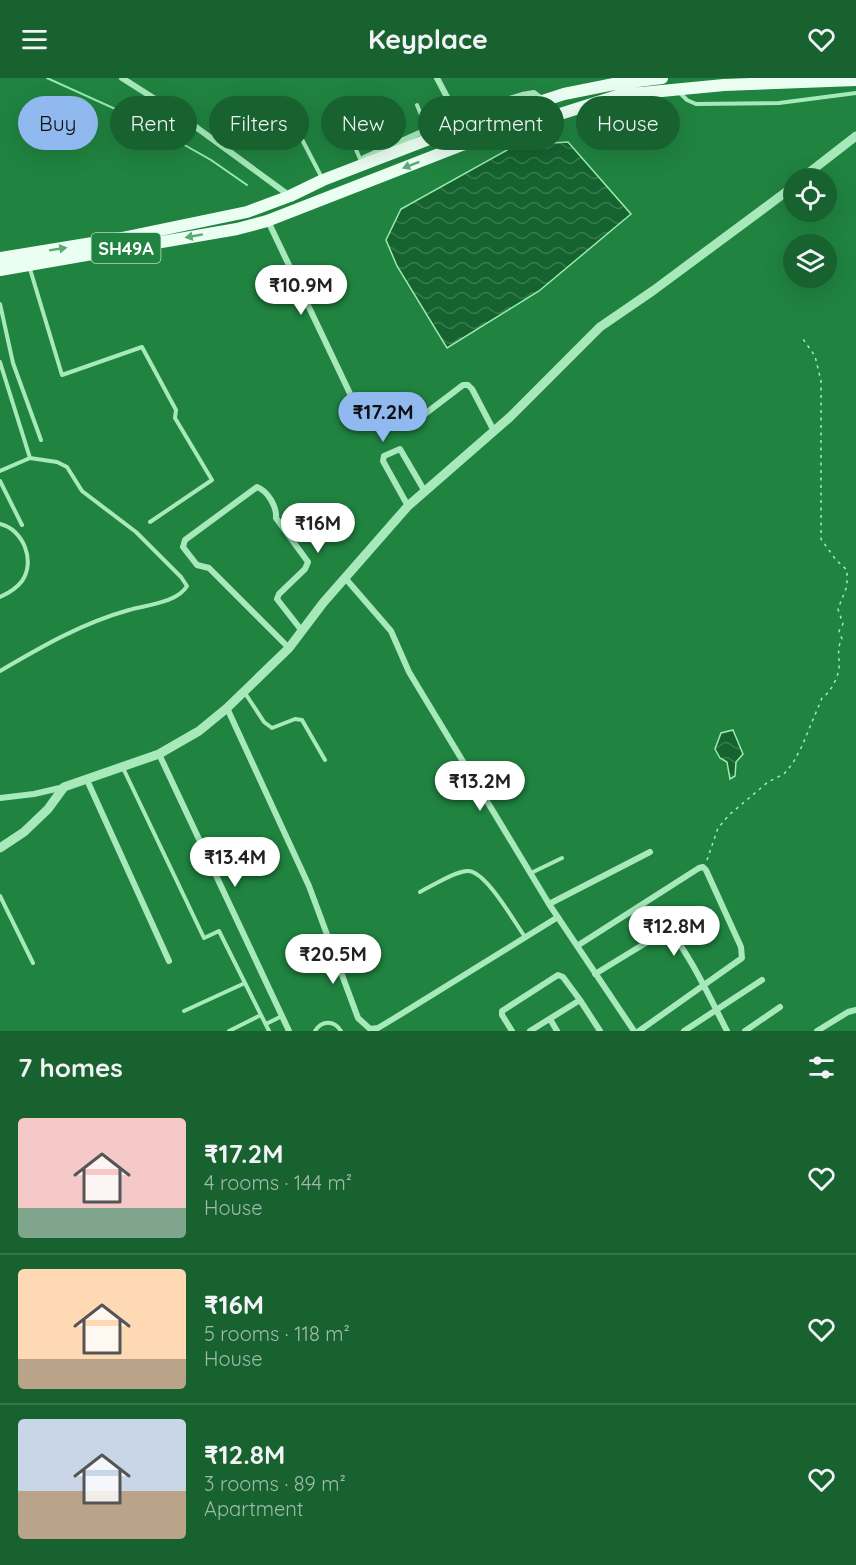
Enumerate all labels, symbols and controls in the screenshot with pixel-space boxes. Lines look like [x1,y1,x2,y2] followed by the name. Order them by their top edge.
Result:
[368,22,488,56] text: Keyplace
[18,23,51,56] icon: menu
[805,23,838,56] icon: heart
[18,96,98,150] chip: Buy
[110,96,197,150] chip: Rent
[209,96,309,150] chip: Filters
[321,96,406,150] chip: New
[418,96,564,150] chip: Apartment
[576,96,680,150] chip: House
[401,160,419,170] one-way arrow
[783,168,837,288] map controls
[783,168,837,222] button: locate
[184,232,203,241] one-way arrow
[92,233,160,263] road number: SH49A
[783,234,837,288] button: layers
[48,244,67,253] one-way arrow
[252,265,350,316] pin: ₹10.9M
[269,272,333,297] text: ₹10.9M
[334,392,432,443] pin: ₹17.2M
[352,399,414,424] text: ₹17.2M
[282,503,354,554] pin: ₹16M
[295,510,341,535] text: ₹16M
[431,761,529,812] pin: ₹13.2M
[449,768,511,793] text: ₹13.2M
[186,837,284,888] pin: ₹13.4M
[204,844,266,869] text: ₹13.4M
[625,906,723,957] pin: ₹12.8M
[643,913,705,938] text: ₹12.8M
[284,934,382,985] pin: ₹20.5M
[299,941,367,966] text: ₹20.5M
[18,1051,123,1084] text: 7 homes
[805,1051,838,1084] icon: filters
[204,1137,284,1170] text: ₹17.2M
[66,1142,138,1214] icon: home
[805,1162,838,1195] icon: heart
[204,1170,352,1195] text: 4 rooms · 144 m²
[204,1195,263,1220] text: House
[204,1288,264,1321] text: ₹16M
[66,1293,138,1365] icon: home
[805,1313,838,1346] icon: heart
[204,1321,350,1346] text: 5 rooms · 118 m²
[204,1346,263,1371] text: House
[204,1438,285,1471] text: ₹12.8M
[66,1443,138,1515] icon: home
[805,1463,838,1496] icon: heart
[204,1471,346,1496] text: 3 rooms · 89 m²
[204,1496,304,1521] text: Apartment

